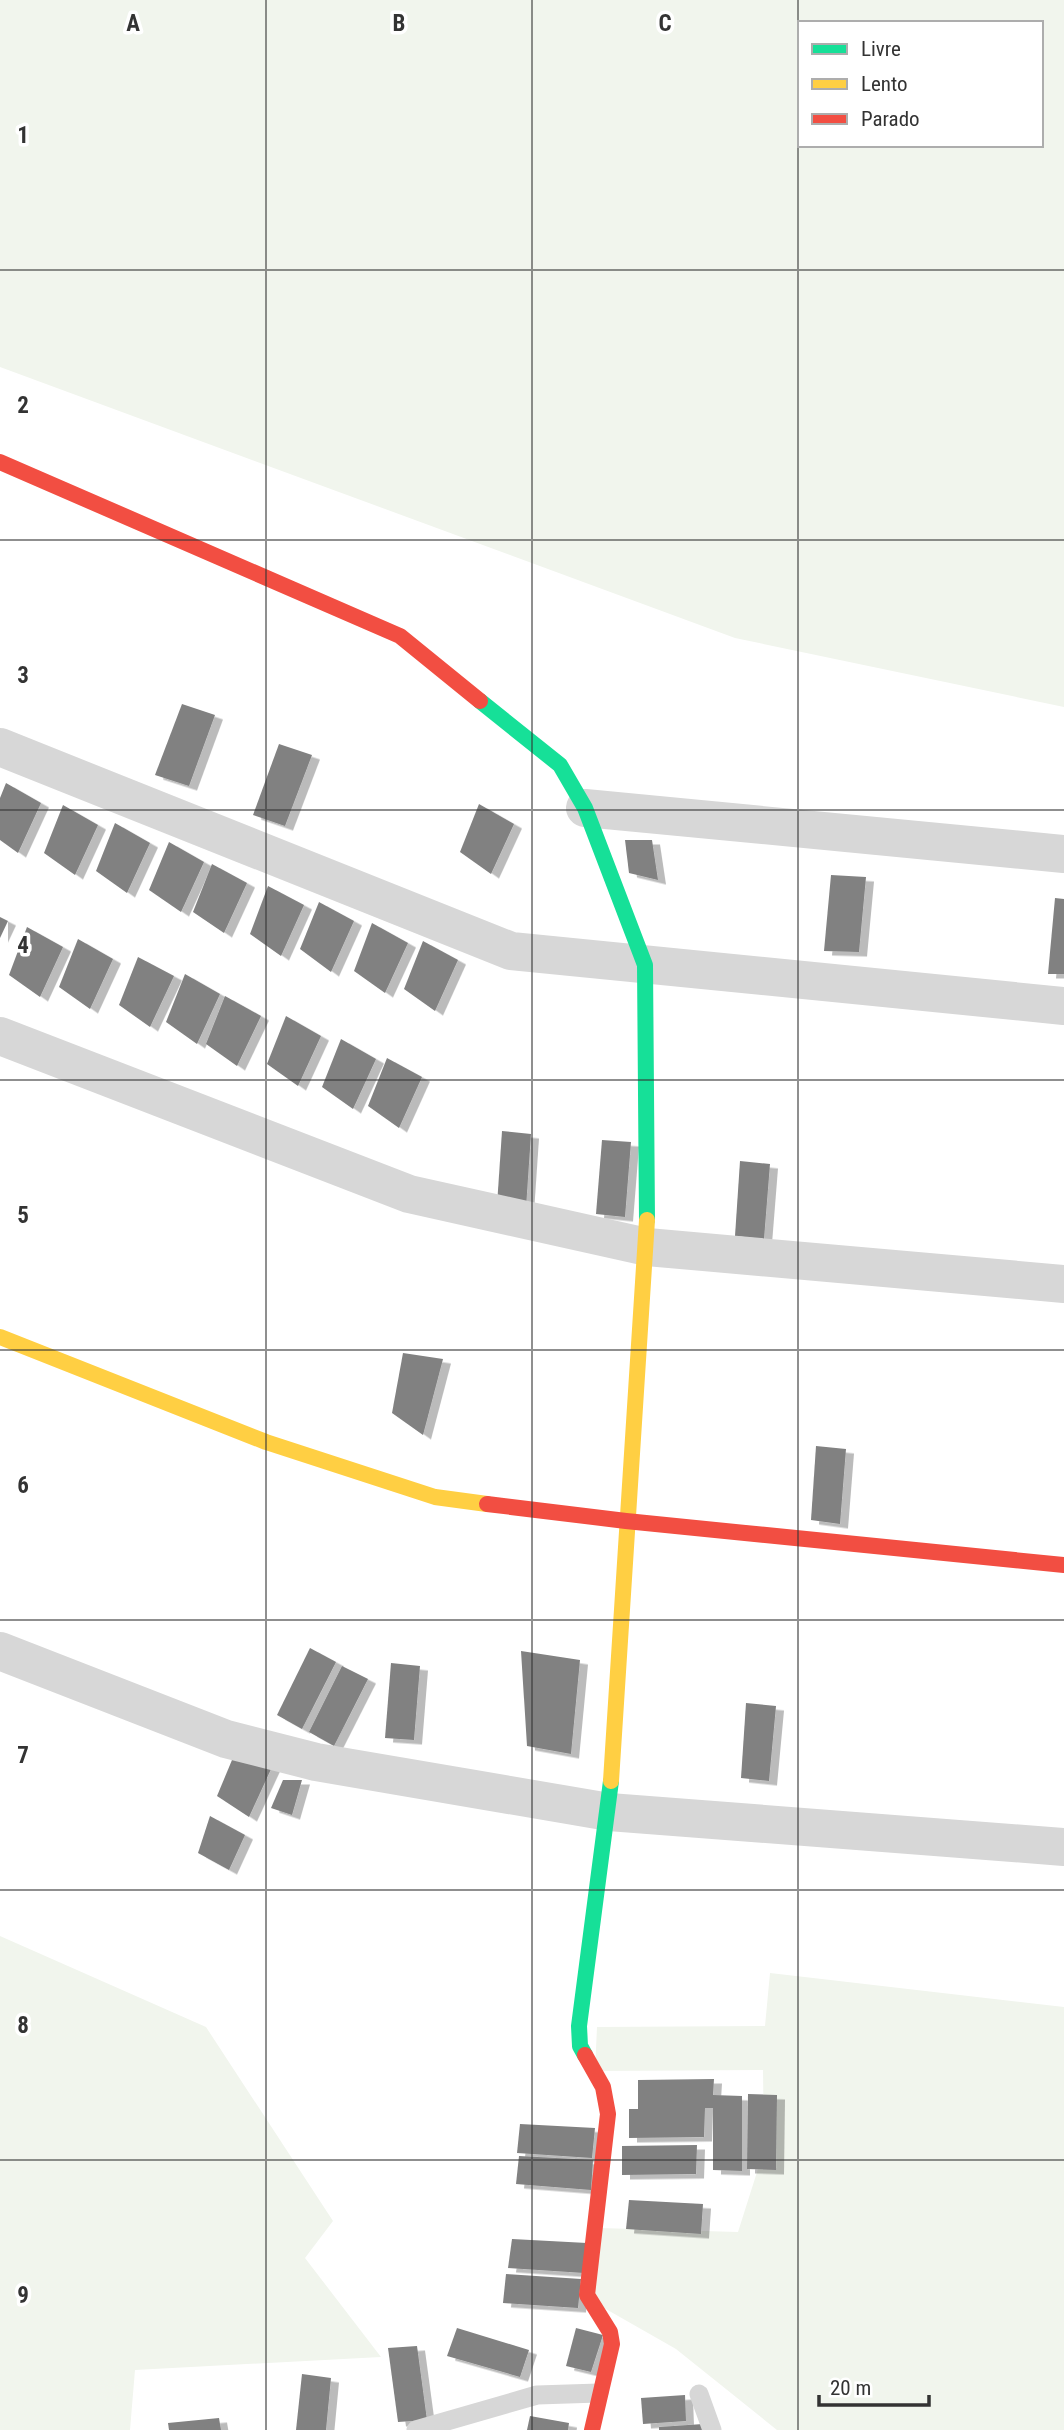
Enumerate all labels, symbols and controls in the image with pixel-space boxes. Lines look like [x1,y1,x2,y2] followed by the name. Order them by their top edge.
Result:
[126,10,140,37] text: A
[393,10,405,37] text: B
[658,10,672,37] text: C
[798,21,1043,147] legend
[861,37,901,61] text: Livre
[861,72,908,96] text: Lento
[861,107,920,131] text: Parado
[17,122,29,149] text: 1
[17,392,29,419] text: 2
[17,662,29,689] text: 3
[17,932,29,959] text: 4
[17,1202,29,1229] text: 5
[17,1472,29,1499] text: 6
[17,1742,29,1769] text: 7
[17,2012,29,2039] text: 8
[17,2282,29,2309] text: 9
[819,2364,929,2408] scale bar
[830,2376,871,2400] text: 20 m

